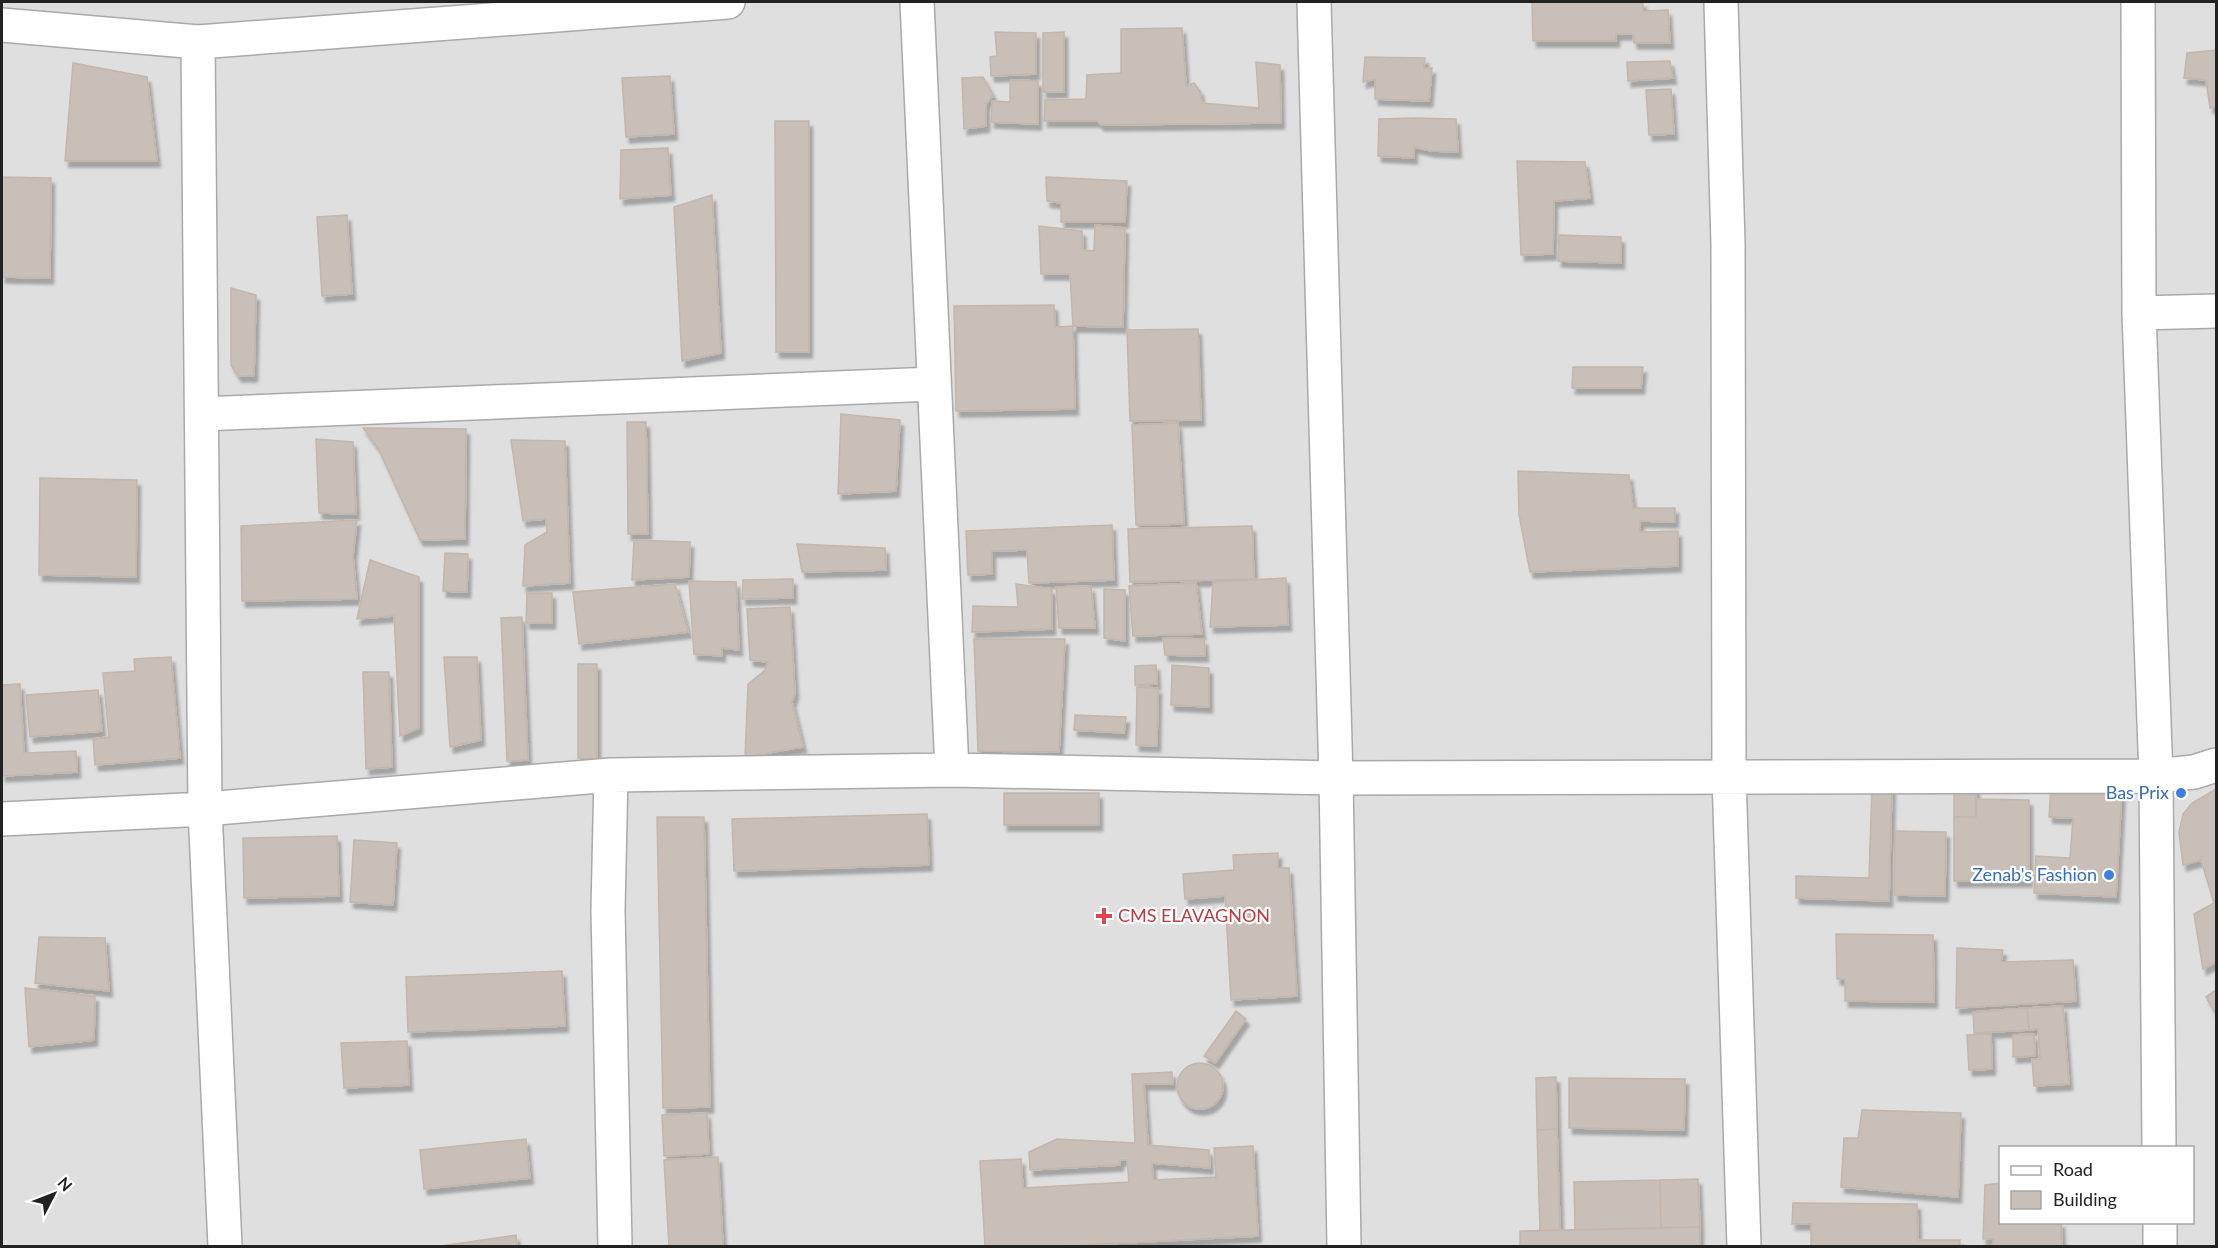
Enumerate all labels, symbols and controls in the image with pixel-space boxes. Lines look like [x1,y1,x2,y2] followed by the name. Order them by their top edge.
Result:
[2106,781,2169,803] place label: Bas Prix
[2174,786,2188,800] marker: Bas Prix
[1972,863,2097,885] place label: Zenab's Fashion
[2102,868,2116,882] marker: Zenab's Fashion
[1118,904,1270,926] place label: CMS ELAVAGNON
[1095,907,1113,925] marker: CMS ELAVAGNON
[1999,1146,2194,1224] legend
[2053,1158,2093,1180] text: Road
[24,1164,84,1224] north arrow
[54,1173,77,1195] text: N
[2053,1188,2117,1210] text: Building

